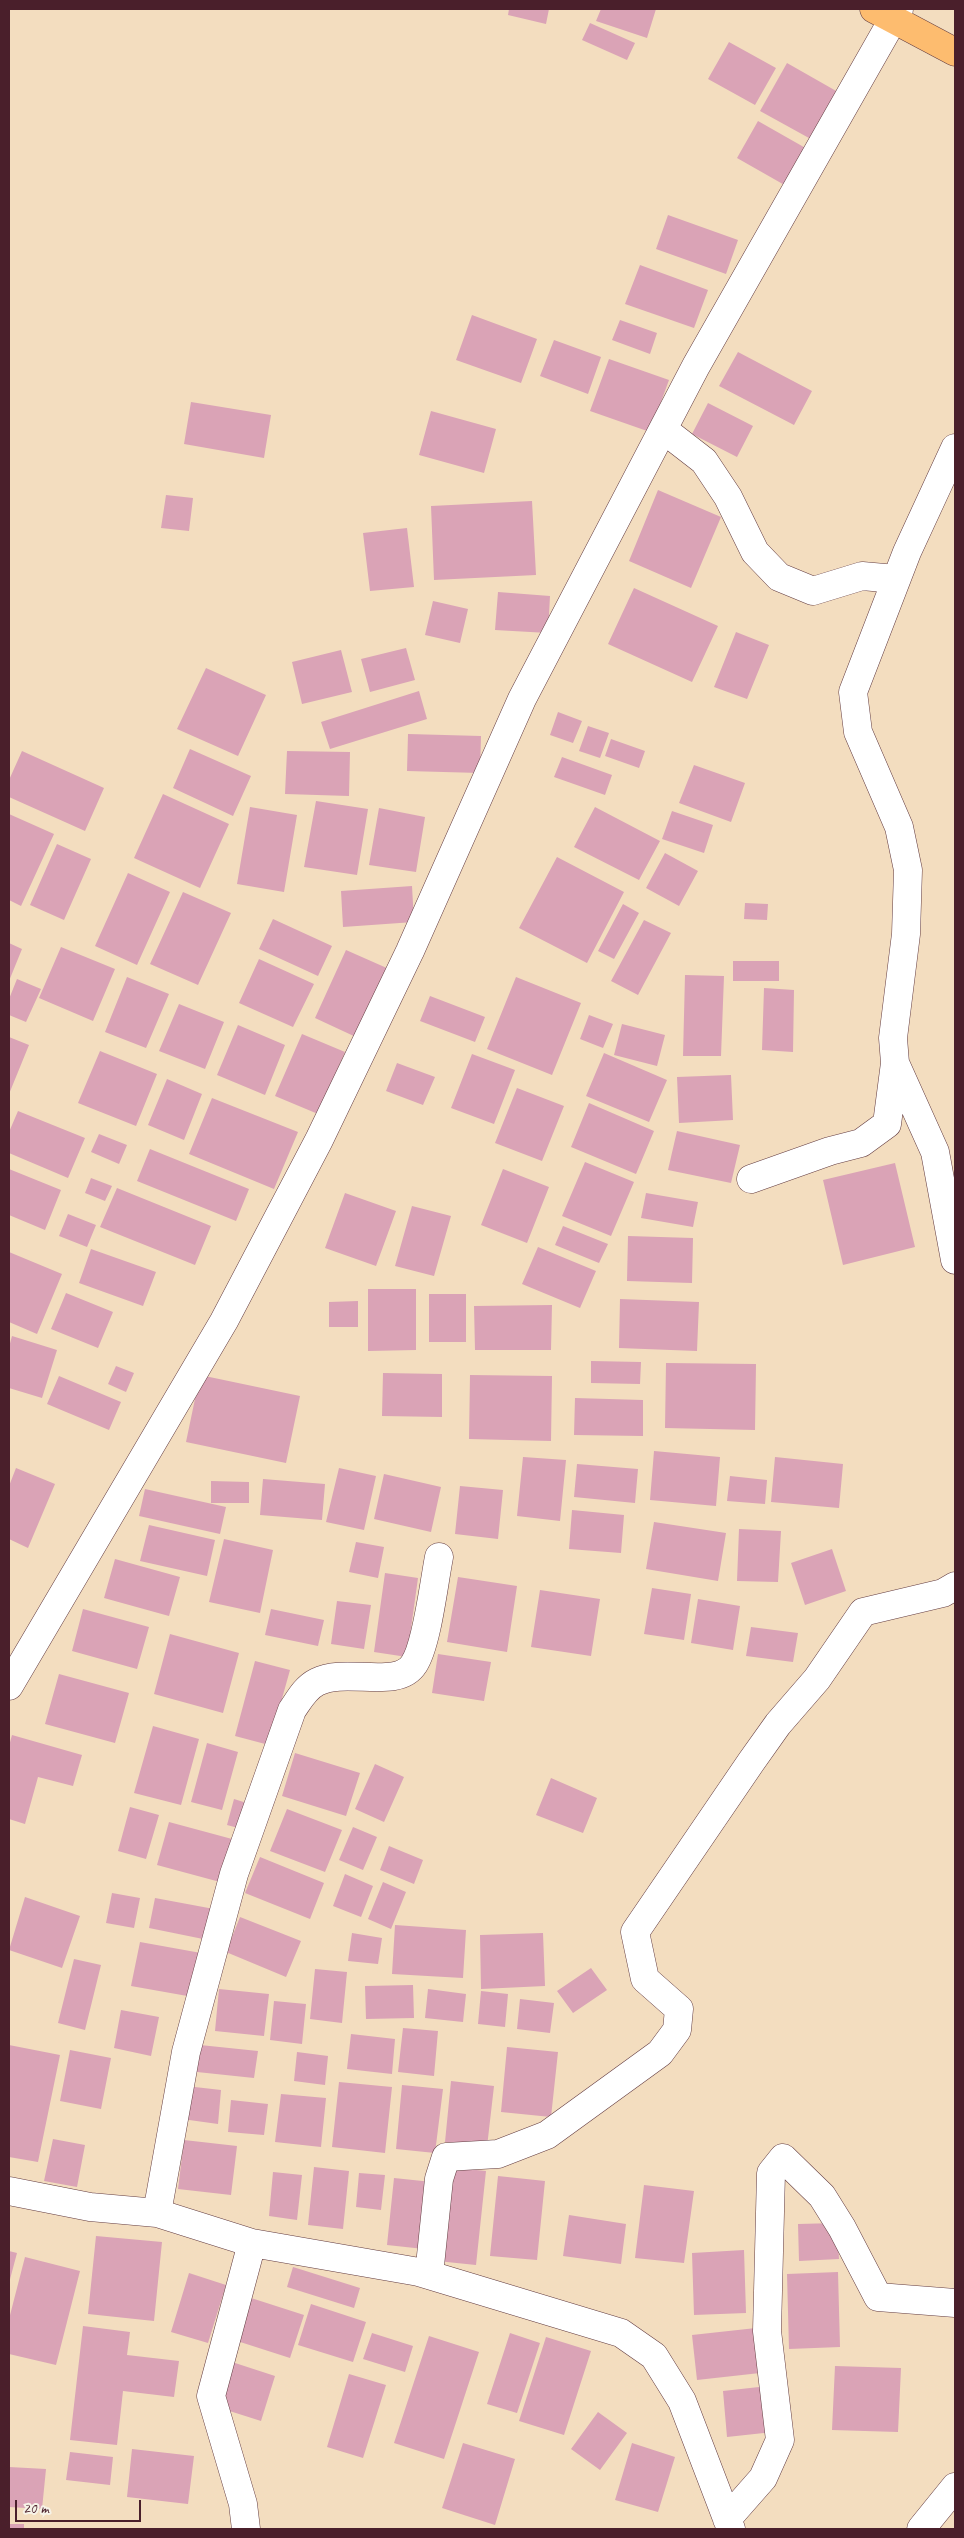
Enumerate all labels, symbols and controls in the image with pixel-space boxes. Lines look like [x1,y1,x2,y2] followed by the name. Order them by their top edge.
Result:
[18,2490,144,2522] scale bar
[23,2499,49,2518] text: 20 m

